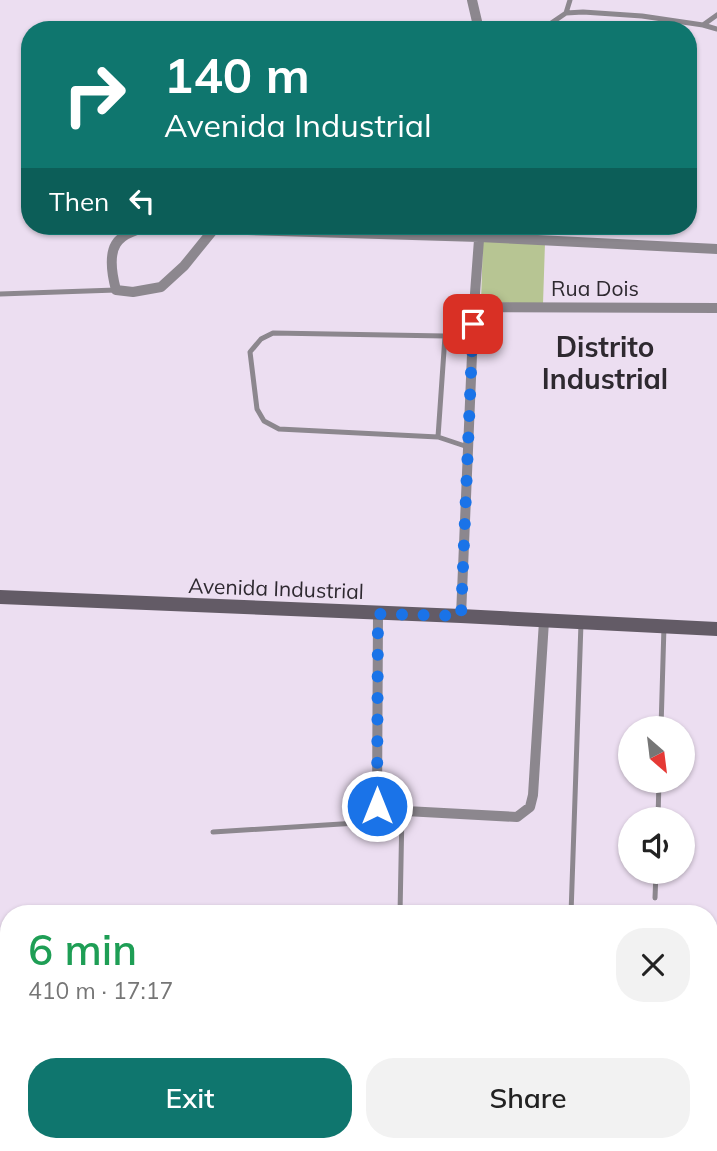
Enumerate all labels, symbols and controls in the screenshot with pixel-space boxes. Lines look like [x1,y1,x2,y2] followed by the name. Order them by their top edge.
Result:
[164,44,310,105] text: 140 m
[49,49,140,140] icon: right
[164,105,432,145] text: Avenida Industrial
[123,182,161,220] icon: left
[49,185,109,218] text: Then
[551,275,639,301] street label: Rua Dois
[443,294,503,354] pin
[454,305,492,343] icon: arrive
[542,329,668,396] district label: Distrito Industrial
[188,572,364,604] street label: Avenida Industrial
[618,716,695,793] north arrow
[618,716,695,884] map controls
[340,769,414,843] position arrow
[618,807,695,884] button: sound
[28,923,137,976] text: 6 min
[616,928,690,1002] button: close
[28,976,173,1005] text: 410 m · 17:17
[28,1058,352,1138] button: Exit
[366,1058,690,1138] button: Share

